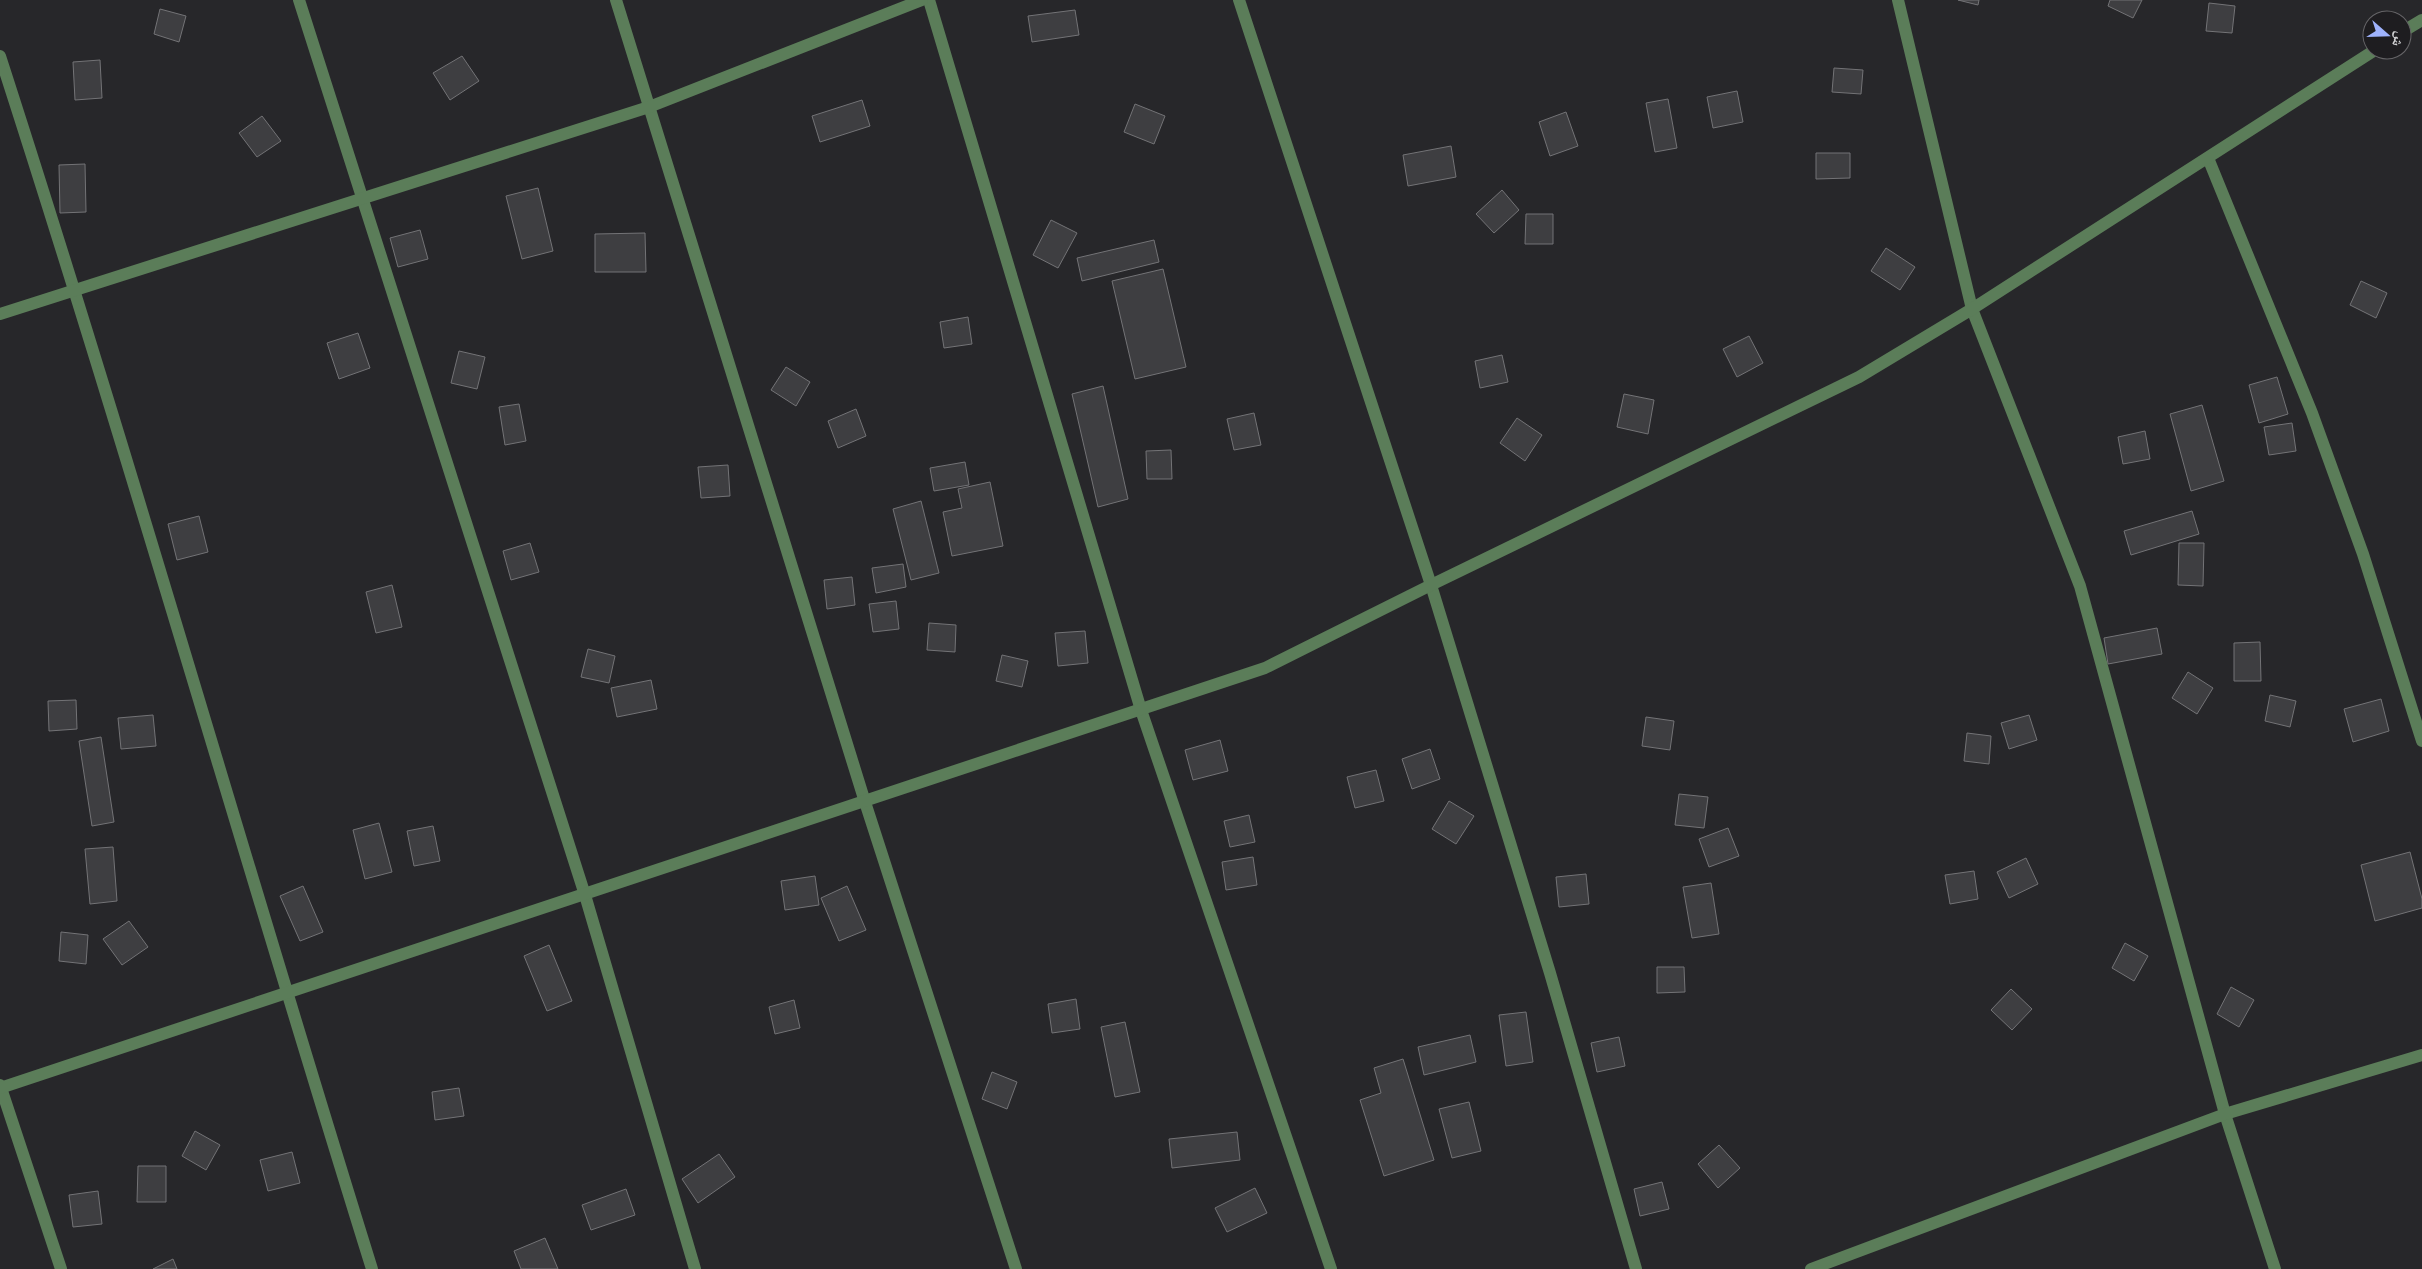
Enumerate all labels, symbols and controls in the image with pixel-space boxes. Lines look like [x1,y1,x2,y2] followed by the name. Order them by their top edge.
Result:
[2362,10,2412,60] north arrow
[2388,29,2410,50] text: ش

